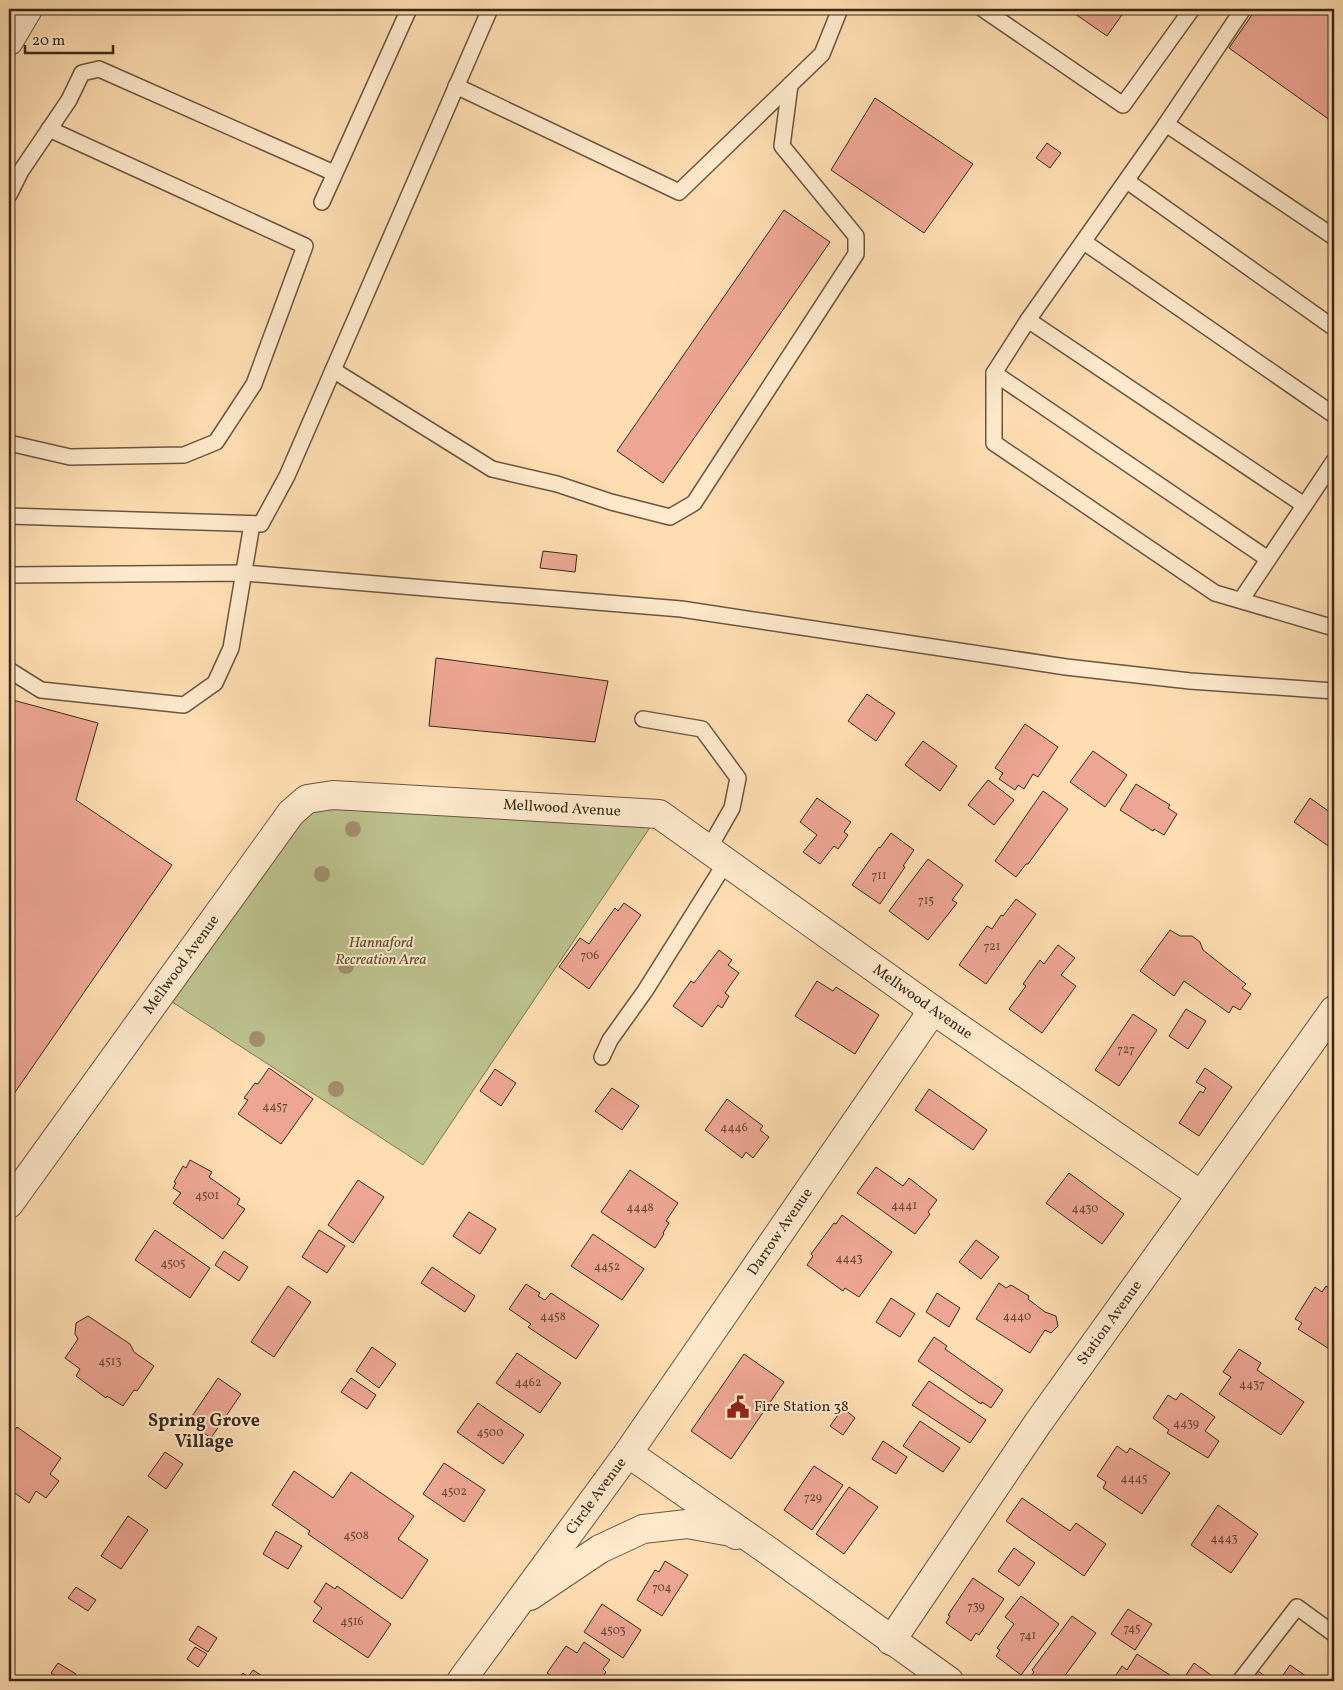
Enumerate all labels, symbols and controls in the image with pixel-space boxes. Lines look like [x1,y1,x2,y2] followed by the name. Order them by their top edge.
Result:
[25,22,112,54] scale bar
[32,31,65,52] text: 20 m
[503,794,621,822] street label: Mellwood Avenue
[871,868,887,884] house number: 711
[918,893,934,909] house number: 715
[139,911,225,1019] street label: Mellwood Avenue
[335,933,427,971] park label: Hannaford Recreation Area
[984,939,1000,955] house number: 721
[581,948,599,964] house number: 706
[868,960,977,1045] street label: Mellwood Avenue
[1117,1042,1135,1058] house number: 727
[262,1099,288,1115] house number: 4457
[720,1120,748,1136] house number: 4446
[743,1184,818,1280] street label: Darrow Avenue
[195,1188,219,1204] house number: 4501
[891,1198,917,1214] house number: 4441
[626,1200,654,1216] house number: 4448
[1072,1201,1098,1217] house number: 4430
[835,1251,863,1267] house number: 4443
[160,1256,186,1272] house number: 4505
[594,1259,620,1275] house number: 4452
[1072,1276,1147,1370] street label: Station Avenue
[540,1309,566,1325] house number: 4458
[1003,1309,1031,1325] house number: 4440
[98,1354,122,1370] house number: 4513
[515,1375,541,1391] house number: 4462
[1239,1377,1265,1393] house number: 4437
[725,1394,751,1420] public building icon: Fire Station 38
[754,1397,849,1418] place label: Fire Station 38
[148,1409,260,1455] district label: Spring Grove Village
[1173,1416,1199,1432] house number: 4439
[476,1425,504,1441] house number: 4500
[561,1453,632,1539] street label: Circle Avenue
[1121,1471,1148,1487] house number: 4445
[441,1484,467,1500] house number: 4502
[804,1490,822,1506] house number: 729
[343,1528,369,1544] house number: 4508
[1210,1531,1238,1547] house number: 4443
[652,1580,672,1596] house number: 704
[967,1599,985,1615] house number: 739
[340,1614,364,1630] house number: 4516
[1123,1621,1141,1637] house number: 745
[600,1623,626,1639] house number: 4503
[1020,1628,1036,1644] house number: 741

